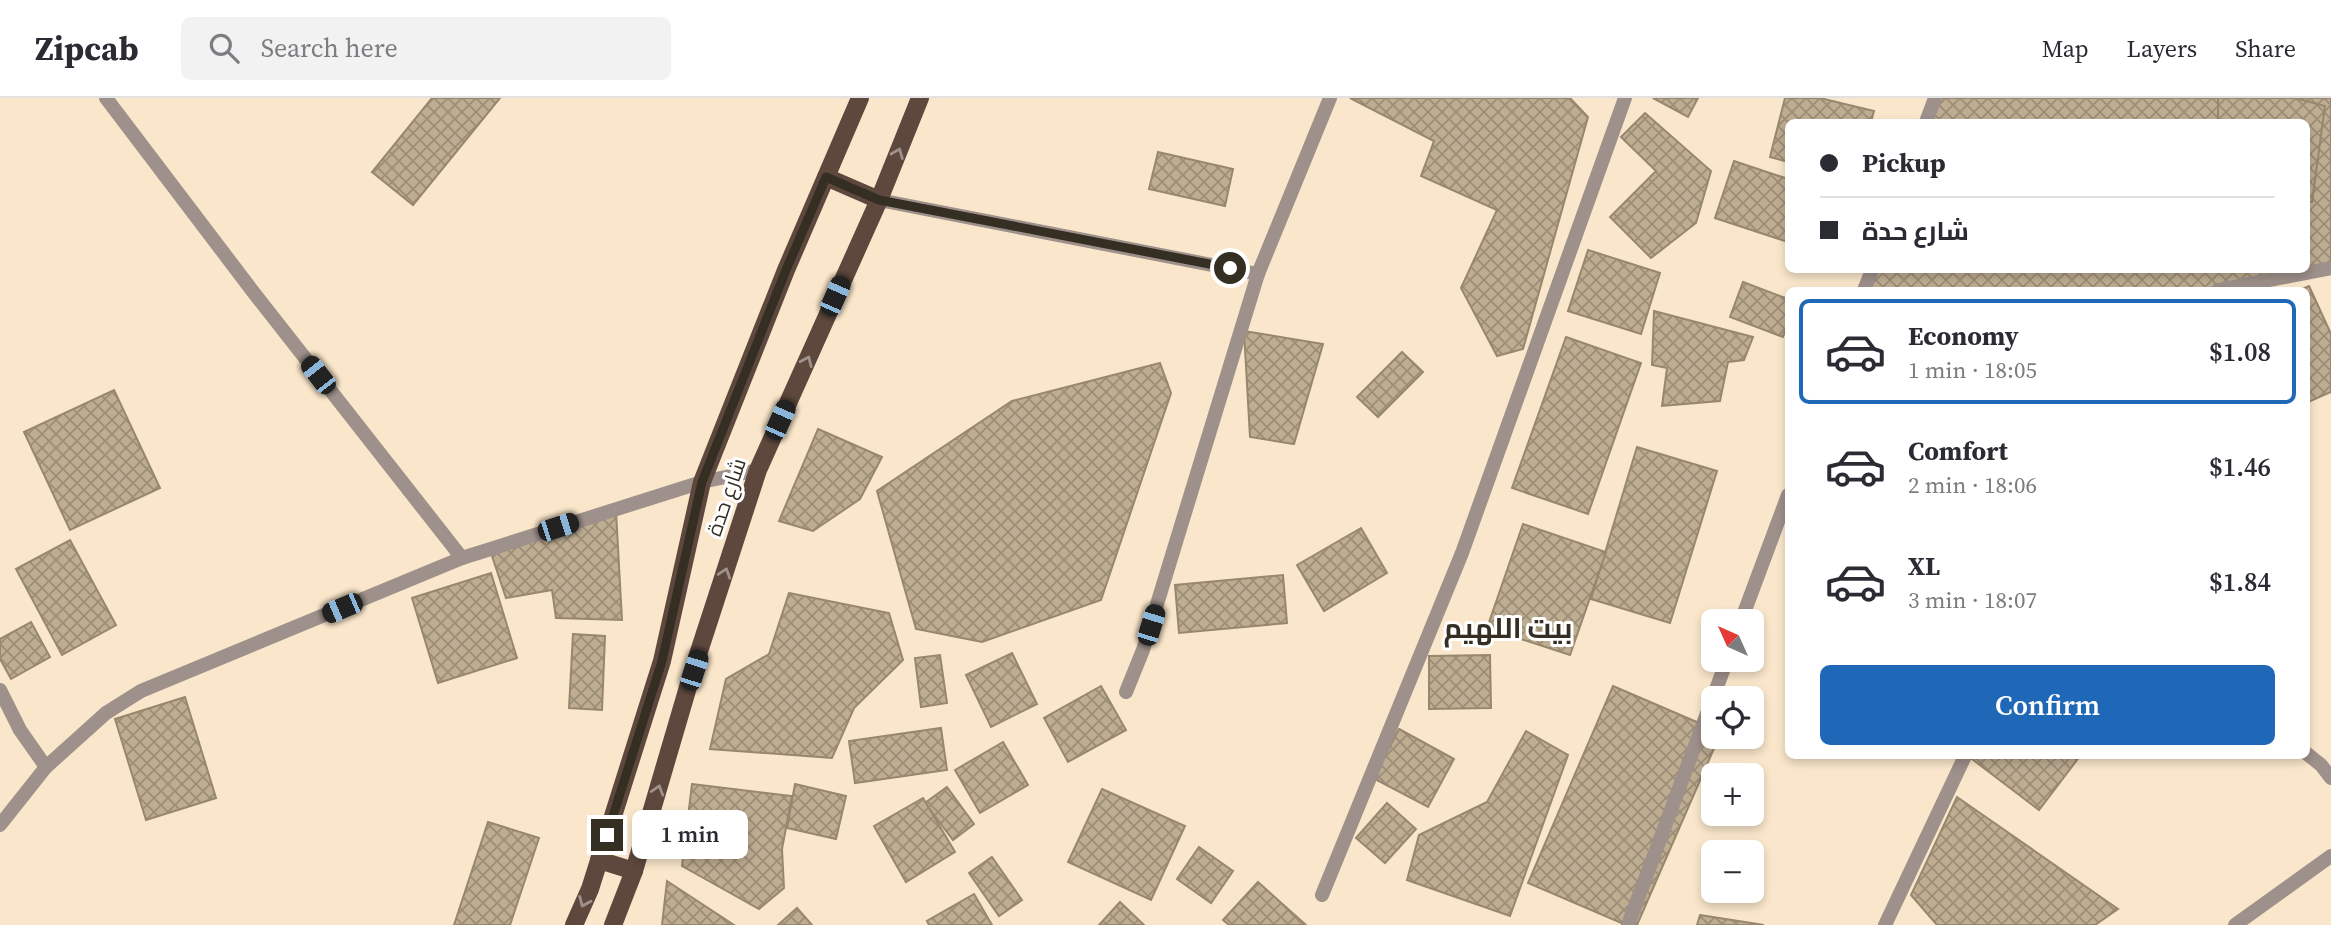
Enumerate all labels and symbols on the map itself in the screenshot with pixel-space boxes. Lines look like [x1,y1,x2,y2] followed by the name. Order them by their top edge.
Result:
[889,147,903,159] one-way arrow
[1214,252,1246,284] route start
[817,273,854,319] car
[297,352,340,398] car
[799,356,813,368] one-way arrow
[762,397,799,443] car
[699,454,753,540] street label: شارع حدة
[535,511,582,543] car
[717,567,731,580] one-way arrow
[319,590,366,626] car
[1135,602,1168,648] car
[1443,609,1573,648] district label: بيت اللهيم
[1701,609,1764,672] north arrow
[678,647,711,693] car
[649,785,664,797] one-way arrow
[632,810,747,860] callout: 1 min
[591,819,623,851] route end
[578,895,592,907] one-way arrow

